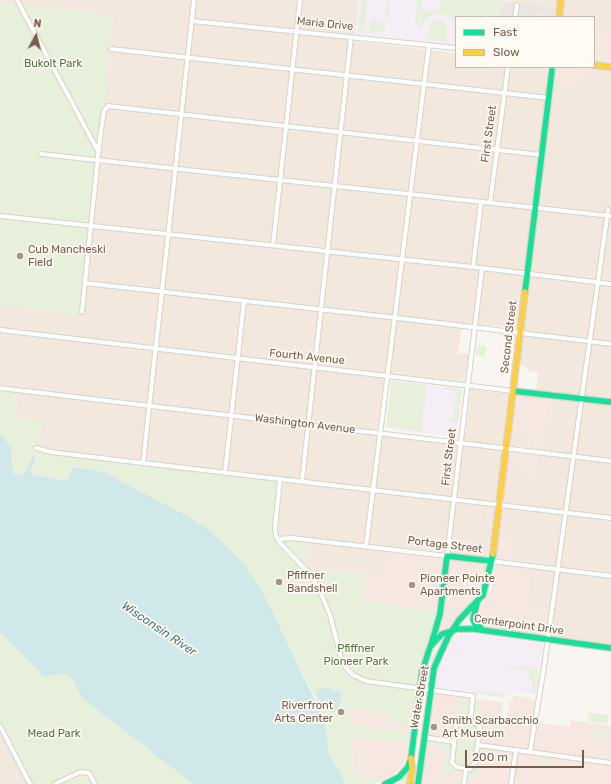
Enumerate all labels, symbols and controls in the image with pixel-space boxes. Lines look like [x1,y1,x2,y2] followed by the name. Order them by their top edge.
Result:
[296,14,354,34] street label: Maria Drive
[16,16,56,56] north arrow
[455,16,595,68] legend
[33,17,42,31] text: N
[493,25,517,39] text: Fast
[493,45,520,59] text: Slow
[24,57,82,71] park label: Bukolt Park
[478,105,500,163] street label: First Street
[28,243,106,269] place label: Cub Mancheski Field
[15,251,25,261] marker: Cub Mancheski Field
[498,300,520,374] street label: Second Street
[269,346,345,368] street label: Fourth Avenue
[254,411,356,437] street label: Washington Avenue
[439,428,459,486] street label: First Street
[407,534,483,556] street label: Portage Street
[287,569,337,595] place label: Pfiffner Bandshell
[420,572,495,598] place label: Pioneer Pointe Apartments
[274,577,284,587] marker: Pfiffner Bandshell
[407,580,417,590] marker: Pioneer Pointe Apartments
[119,599,199,659] water label: Wisconsin River
[473,612,565,638] street label: Centerpoint Drive
[324,642,388,668] park label: Pfiffner Pioneer Park
[408,664,432,730] street label: Water Street
[274,699,333,725] place label: Riverfront Arts Center
[336,707,346,717] marker: Riverfront Arts Center
[442,714,539,740] place label: Smith Scarbacchio Art Museum
[429,722,439,732] marker: Smith Scarbacchio Art Museum
[27,727,81,741] park label: Mead Park
[467,742,586,768] scale bar
[472,750,508,764] text: 200 m

